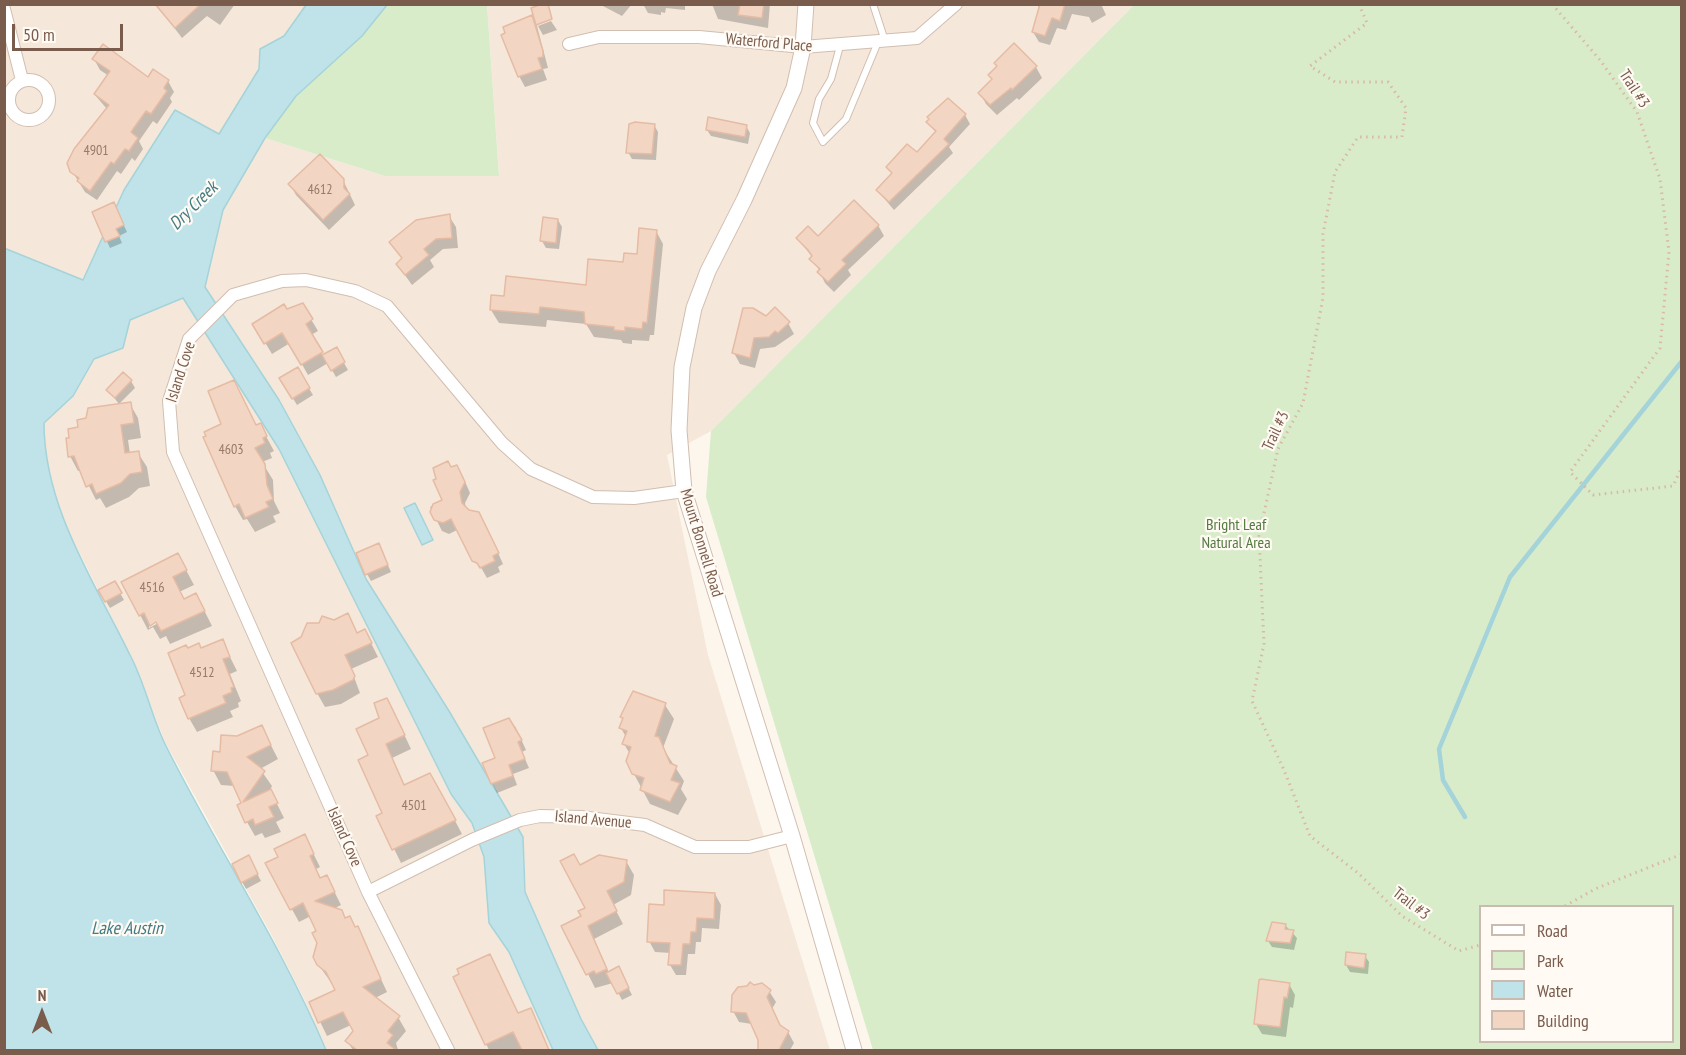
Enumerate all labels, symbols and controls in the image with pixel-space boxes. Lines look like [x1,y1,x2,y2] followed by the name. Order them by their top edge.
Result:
[15,12,126,50] scale bar
[23,23,55,46] text: 50 m
[725,30,813,56] street label: Waterford Place
[1615,66,1653,112] street label: Trail #3
[83,143,109,159] house number: 4901
[165,177,223,235] water label: Dry Creek
[307,182,333,198] house number: 4612
[162,339,200,405] street label: Island Cove
[1259,408,1293,454] street label: Trail #3
[218,442,244,458] house number: 4603
[675,487,727,599] street label: Mount Bonnell Road
[1201,515,1271,553] park label: Bright Leaf Natural Area
[139,580,165,596] house number: 4516
[189,665,215,681] house number: 4512
[401,798,427,814] house number: 4501
[322,804,366,870] street label: Island Cove
[554,807,632,833] street label: Island Avenue
[1389,884,1433,924] street label: Trail #3
[1479,905,1674,1043] legend
[91,918,163,940] water label: Lake Austin
[1537,919,1568,942] text: Road
[1537,949,1564,972] text: Park
[1537,979,1573,1002] text: Water
[12,983,72,1043] north arrow
[38,985,46,1005] text: N
[1537,1009,1589,1032] text: Building

